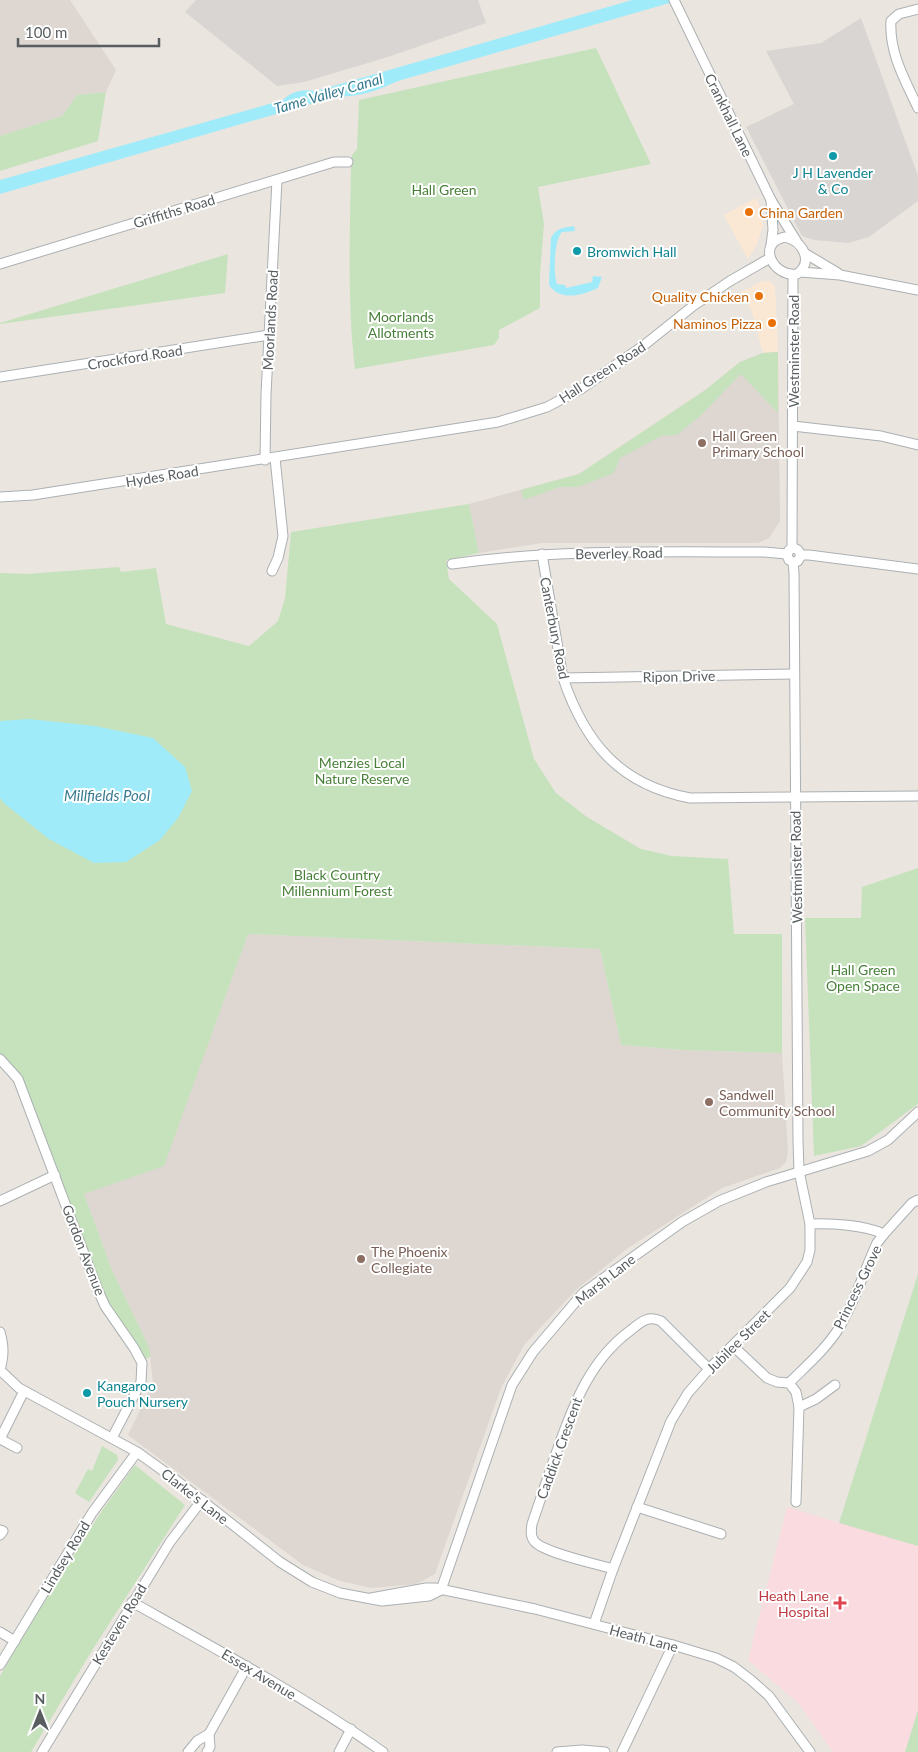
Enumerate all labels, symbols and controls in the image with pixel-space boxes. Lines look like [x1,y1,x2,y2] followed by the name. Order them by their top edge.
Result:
[18,15,159,47] scale bar
[25,23,67,41] text: 100 m
[272,69,385,117] water label: Tame Valley Canal
[702,71,756,159] street label: Crankhall Lane
[827,150,839,162] marker: J H Lavender & Co
[793,164,873,197] place label: J H Lavender & Co
[411,181,477,198] park label: Hall Green
[131,191,217,231] street label: Griffiths Road
[759,204,843,221] place label: China Garden
[743,206,755,218] marker: China Garden
[587,243,677,260] place label: Bromwich Hall
[571,245,583,257] marker: Bromwich Hall
[259,269,281,371] street label: Moorlands Road
[652,288,749,305] place label: Quality Chicken
[753,290,765,302] marker: Quality Chicken
[785,295,802,407] street label: Westminster Road
[368,308,434,341] park label: Moorlands Allotments
[673,315,762,332] place label: Naminos Pizza
[766,317,778,329] marker: Naminos Pizza
[556,338,648,406] street label: Hall Green Road
[86,341,184,373] street label: Crockford Road
[712,427,804,460] place label: Hall Green Primary School
[696,437,708,449] marker: Hall Green Primary School
[124,462,200,490] street label: Hydes Road
[575,544,663,562] street label: Beverley Road
[537,575,573,681] street label: Canterbury Road
[643,667,715,685] street label: Ripon Drive
[315,754,409,787] park label: Menzies Local Nature Reserve
[64,786,151,804] water label: Millfields Pool
[787,810,805,924] street label: Westminster Road
[282,866,392,899] park label: Black Country Millennium Forest
[826,961,900,994] park label: Hall Green Open Space
[719,1086,835,1119] place label: Sandwell Community School
[703,1096,715,1108] marker: Sandwell Community School
[59,1202,109,1298] street label: Gordon Avenue
[829,1242,885,1332] street label: Princess Grove
[371,1243,448,1276] place label: The Phoenix Collegiate
[572,1250,638,1308] street label: Marsh Lane
[355,1253,367,1265] marker: The Phoenix Collegiate
[703,1306,773,1376] street label: Jubilee Street
[97,1377,189,1410] place label: Kangaroo Pouch Nursery
[81,1387,93,1399] marker: Kangaroo Pouch Nursery
[533,1395,585,1501] street label: Caddick Crescent
[158,1465,232,1527] street label: Clarke's Lane
[37,1518,93,1596] street label: Lindsey Road
[88,1580,150,1668] street label: Kesteven Road
[759,1587,829,1620] place label: Heath Lane Hospital
[833,1596,847,1610] marker: Heath Lane Hospital
[608,1621,680,1655] street label: Heath Lane
[219,1645,299,1703] street label: Essex Avenue
[15,1687,65,1737] north arrow
[35,1690,45,1707] text: N

